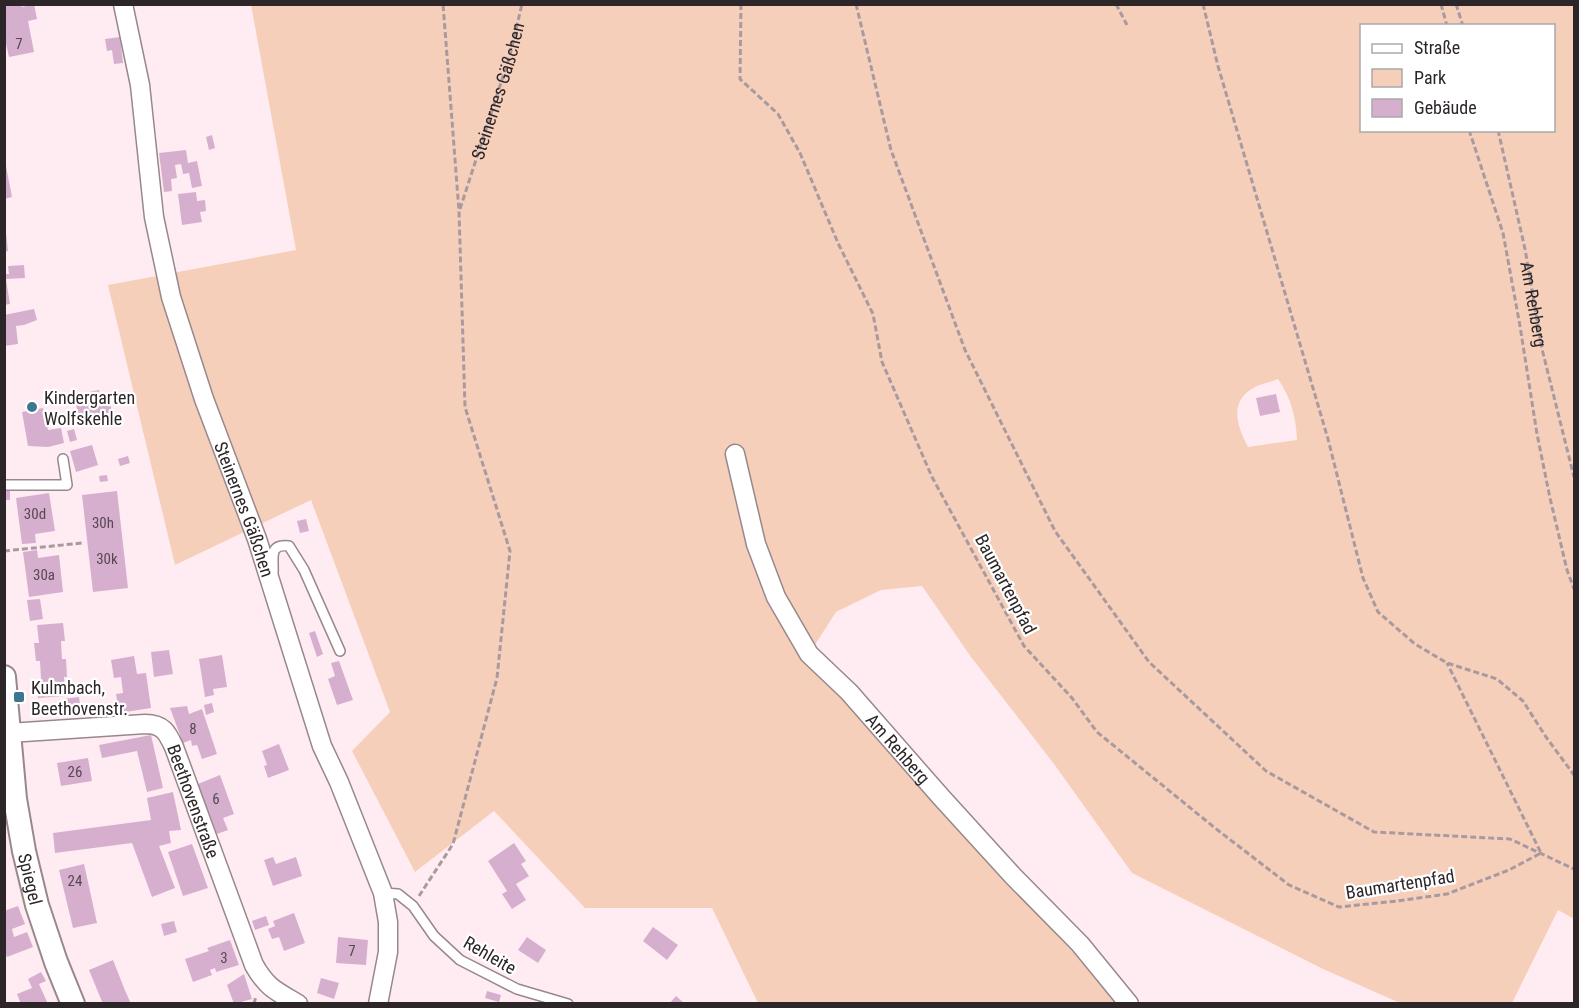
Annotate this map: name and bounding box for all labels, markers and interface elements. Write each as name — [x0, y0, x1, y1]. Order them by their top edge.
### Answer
street label: Steinernes Gäßchen — [466, 20, 528, 162]
legend — [1360, 24, 1555, 132]
house number: 7 — [15, 35, 23, 53]
text: Straße — [1414, 37, 1460, 58]
text: Park — [1414, 67, 1446, 88]
text: Gebäude — [1414, 97, 1477, 118]
street label: Am Rehberg — [1517, 260, 1552, 349]
place label: Kindergarten Wolfskehle — [44, 387, 135, 429]
marker: Kindergarten Wolfskehle — [25, 400, 39, 414]
street label: Steinernes Gäßchen — [211, 439, 279, 579]
house number: 30d — [24, 505, 46, 523]
house number: 30h — [92, 514, 114, 532]
street label: Baumartenpfad — [971, 531, 1041, 637]
house number: 30k — [96, 550, 118, 568]
house number: 30a — [33, 566, 55, 584]
place label: Kulmbach, Beethovenstr. — [31, 677, 128, 719]
marker: Kulmbach, Beethovenstr. — [12, 690, 26, 704]
street label: Am Rehberg — [862, 709, 935, 788]
house number: 8 — [189, 720, 197, 738]
street label: Beethovenstraße — [163, 741, 224, 861]
house number: 26 — [68, 763, 82, 781]
house number: 6 — [212, 790, 220, 808]
street label: Spiegel — [14, 851, 47, 907]
street label: Baumartenpfad — [1344, 865, 1456, 903]
house number: 24 — [68, 872, 82, 890]
street label: Rehleite — [460, 932, 520, 978]
house number: 7 — [348, 942, 356, 960]
house number: 3 — [220, 949, 228, 967]

